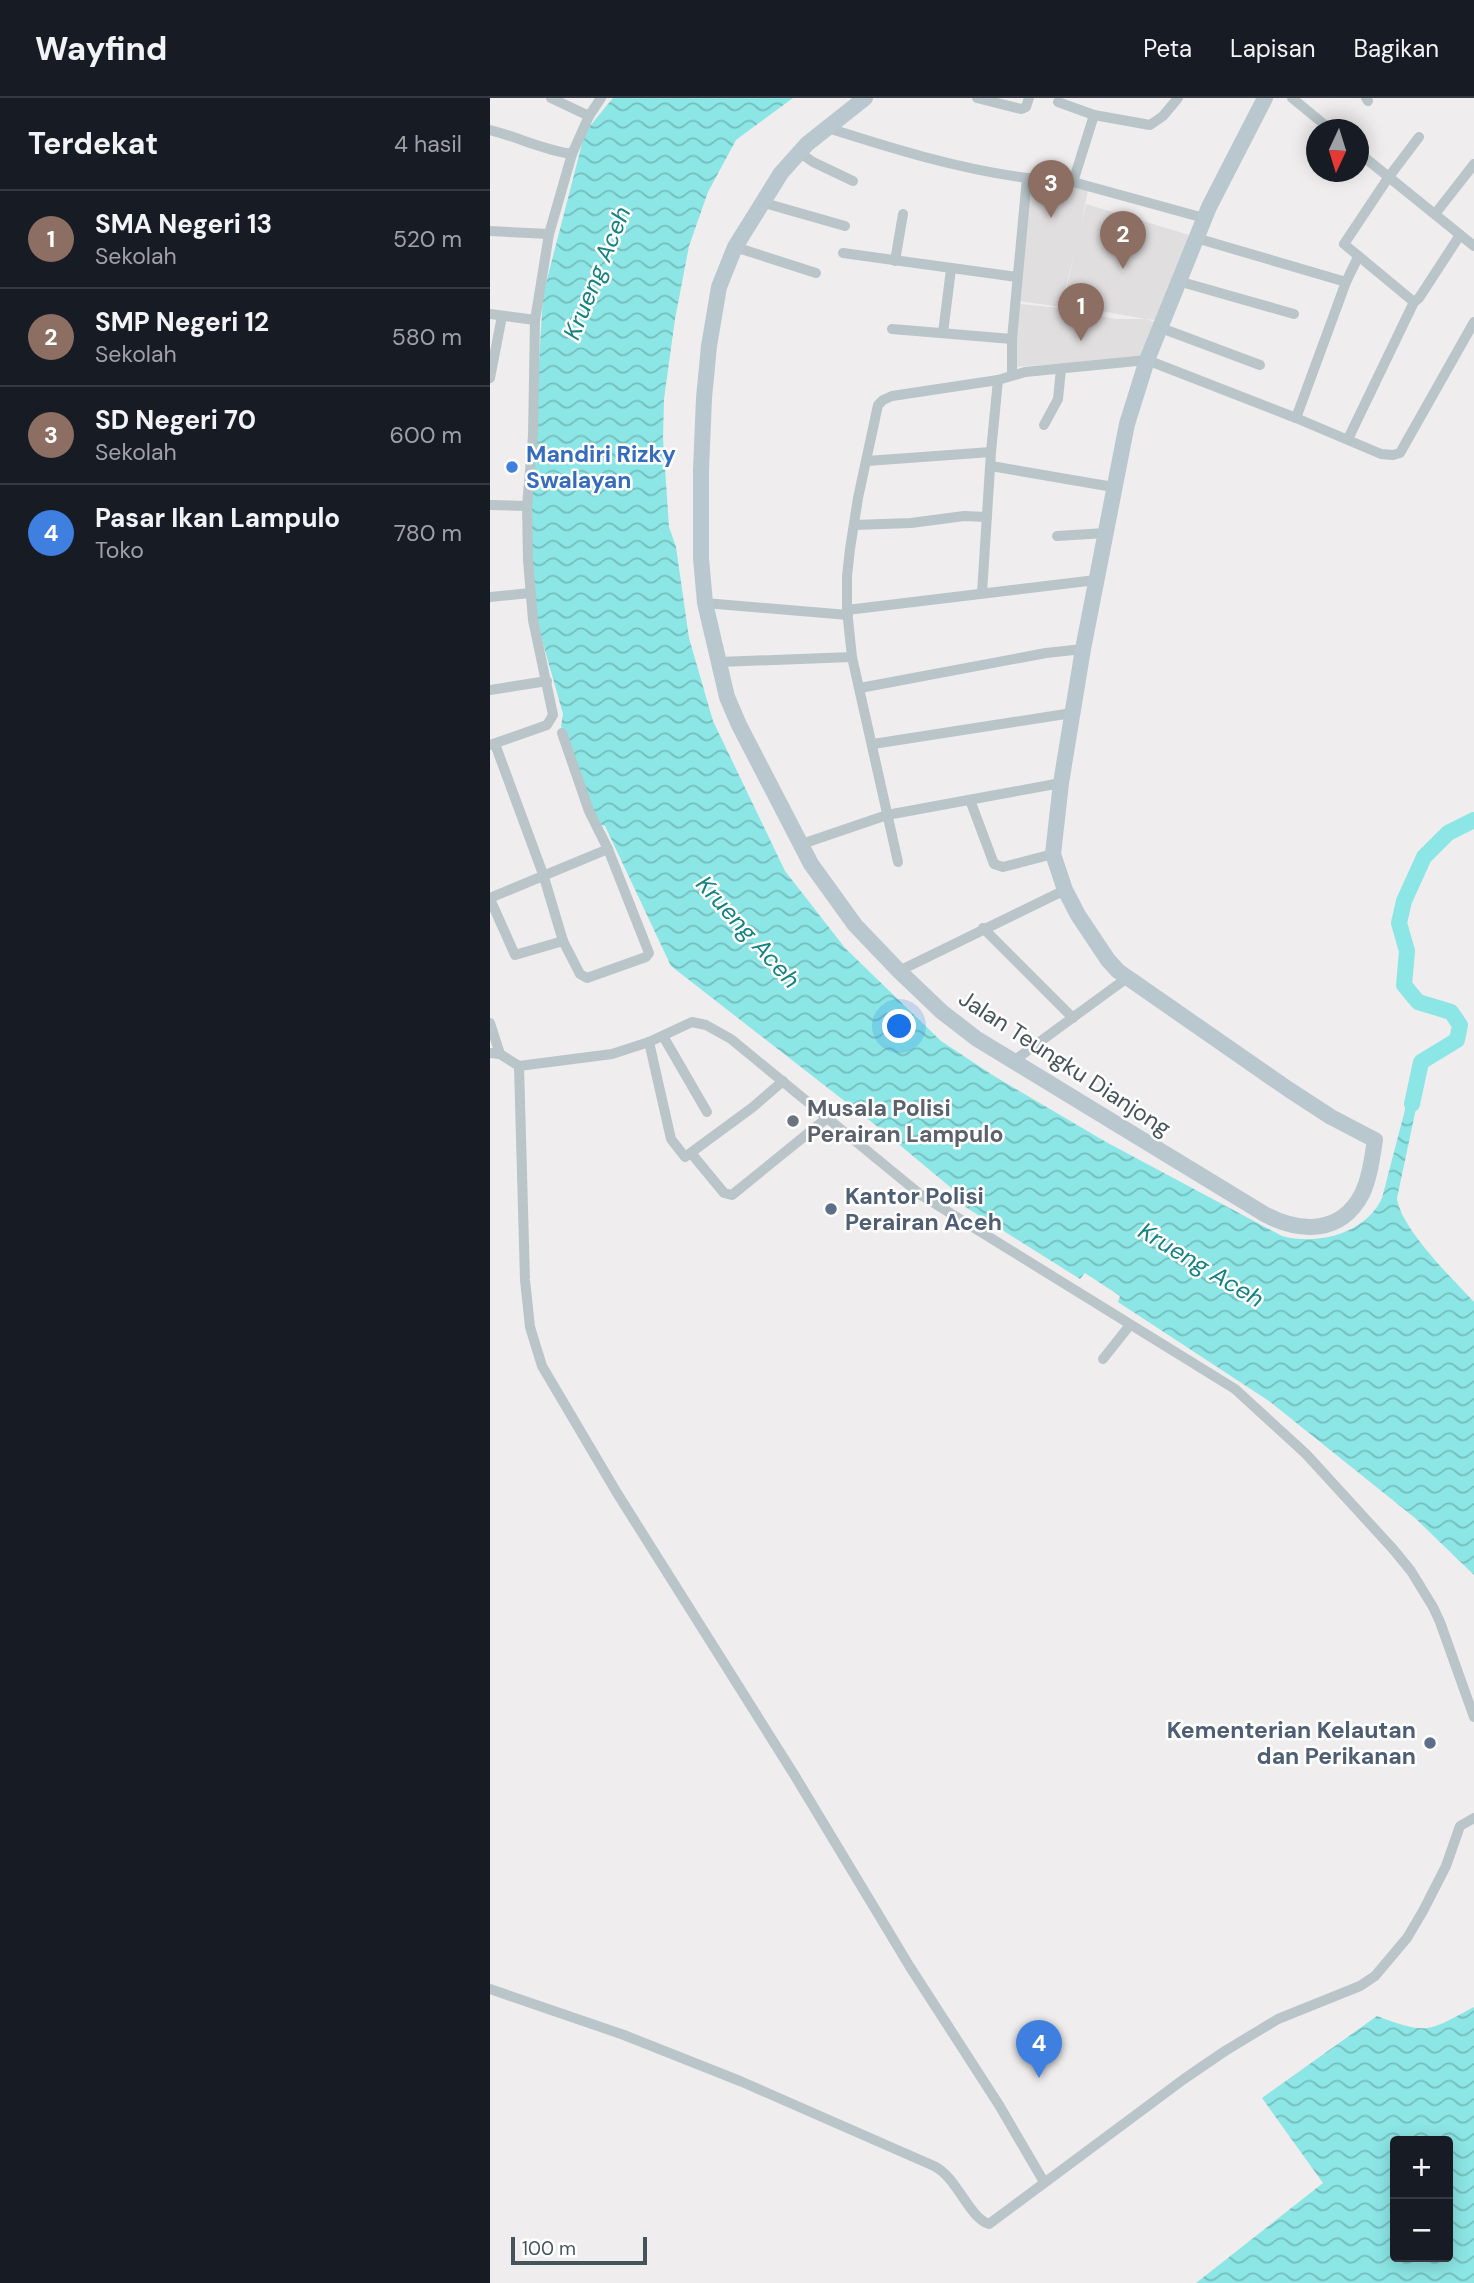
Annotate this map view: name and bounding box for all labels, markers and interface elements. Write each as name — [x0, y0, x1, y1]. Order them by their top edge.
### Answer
text: Wayfind — [35, 27, 167, 70]
text: Peta — [1143, 33, 1192, 64]
text: Lapisan — [1230, 33, 1315, 64]
text: Bagikan — [1353, 33, 1439, 64]
north arrow — [1306, 119, 1369, 182]
text: Terdekat — [28, 124, 158, 163]
text: 4 hasil — [394, 129, 462, 159]
pin: 3 — [1028, 160, 1074, 218]
water label: Krueng Aceh — [556, 202, 637, 344]
text: SMA Negeri 13 — [95, 207, 272, 241]
pin: 2 — [1100, 211, 1146, 269]
text: 1 — [47, 224, 55, 254]
text: 520 m — [393, 224, 462, 254]
text: Sekolah — [95, 241, 177, 271]
pin: 1 — [1058, 283, 1104, 341]
text: SMP Negeri 12 — [95, 305, 269, 339]
text: 2 — [44, 322, 58, 352]
text: 580 m — [392, 322, 462, 352]
text: Sekolah — [95, 339, 177, 369]
text: SD Negeri 70 — [95, 403, 256, 437]
text: 3 — [44, 420, 58, 450]
text: 600 m — [389, 420, 462, 450]
text: Sekolah — [95, 437, 177, 467]
place label: Mandiri Rizky Swalayan — [526, 439, 676, 495]
marker: Mandiri Rizky Swalayan — [504, 459, 520, 475]
text: Pasar Ikan Lampulo — [95, 501, 340, 535]
text: 4 — [44, 518, 58, 548]
text: 780 m — [394, 518, 462, 548]
text: Toko — [95, 535, 144, 565]
water label: Krueng Aceh — [690, 869, 807, 994]
street label: Jalan Teungku Dianjong — [953, 983, 1177, 1143]
your location — [882, 1009, 916, 1043]
place label: Musala Polisi Perairan Lampulo — [807, 1093, 1003, 1149]
marker: Musala Polisi Perairan Lampulo — [785, 1113, 801, 1129]
place label: Kantor Polisi Perairan Aceh — [845, 1181, 1002, 1237]
marker: Kantor Polisi Perairan Aceh — [823, 1201, 839, 1217]
water label: Krueng Aceh — [1133, 1215, 1270, 1314]
place label: Kementerian Kelautan dan Perikanan — [1167, 1715, 1416, 1771]
marker: Kementerian Kelautan dan Perikanan — [1422, 1735, 1438, 1751]
pin: 4 — [1016, 2020, 1062, 2078]
map controls — [1390, 2136, 1453, 2262]
button: + — [1390, 2136, 1453, 2199]
button: − — [1390, 2199, 1453, 2262]
scale bar — [511, 2234, 648, 2266]
text: 100 m — [522, 2236, 576, 2261]

